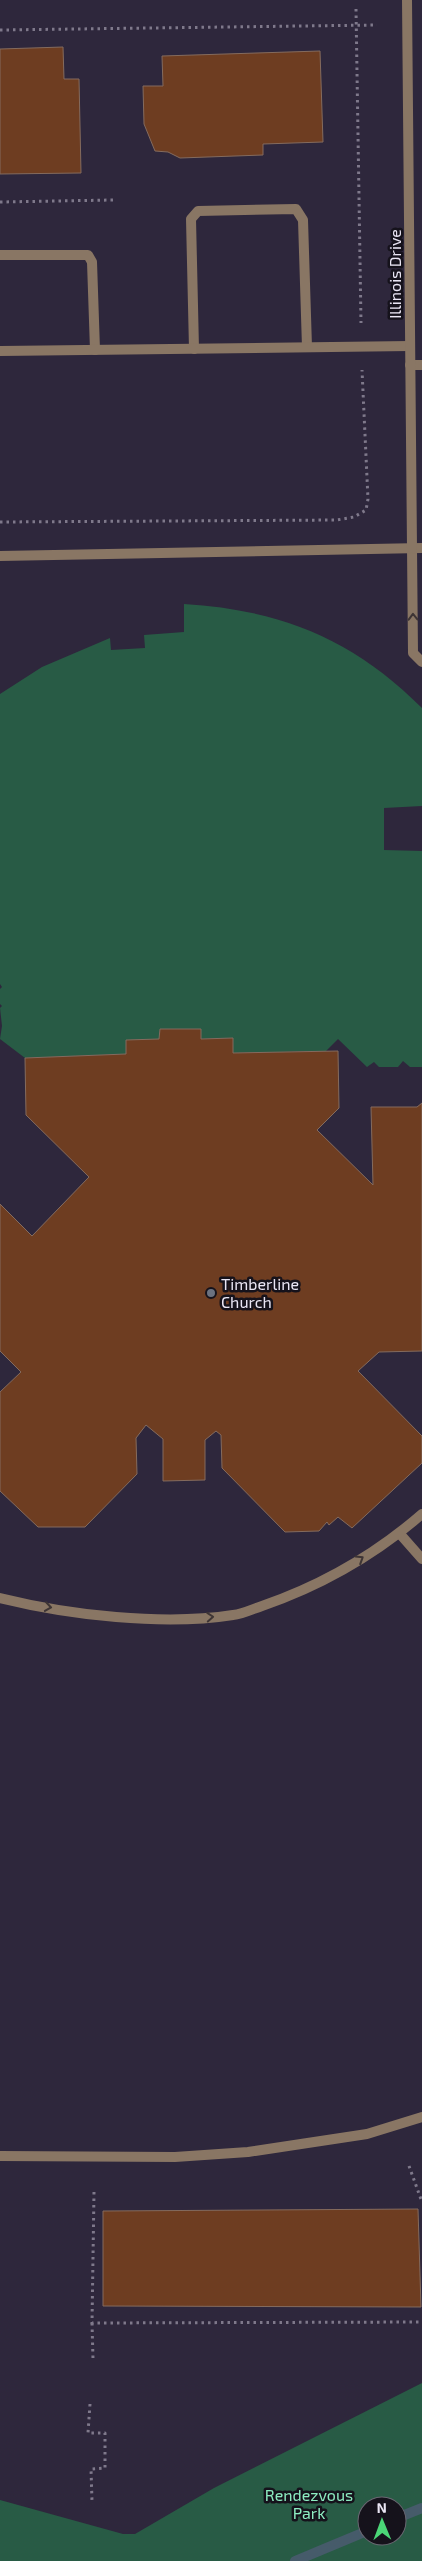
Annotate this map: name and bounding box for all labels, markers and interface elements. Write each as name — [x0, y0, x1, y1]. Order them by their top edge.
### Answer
street label: Illinois Drive — [385, 229, 404, 319]
one-way arrow — [408, 612, 418, 620]
place label: Timberline Church — [221, 1274, 299, 1311]
marker: Timberline Church — [205, 1287, 217, 1299]
one-way arrow — [354, 1556, 363, 1565]
one-way arrow — [44, 1602, 52, 1612]
one-way arrow — [206, 1611, 214, 1622]
park label: Rendezvous Park — [265, 2485, 353, 2522]
north arrow — [357, 2496, 407, 2546]
text: N — [377, 2499, 387, 2516]

